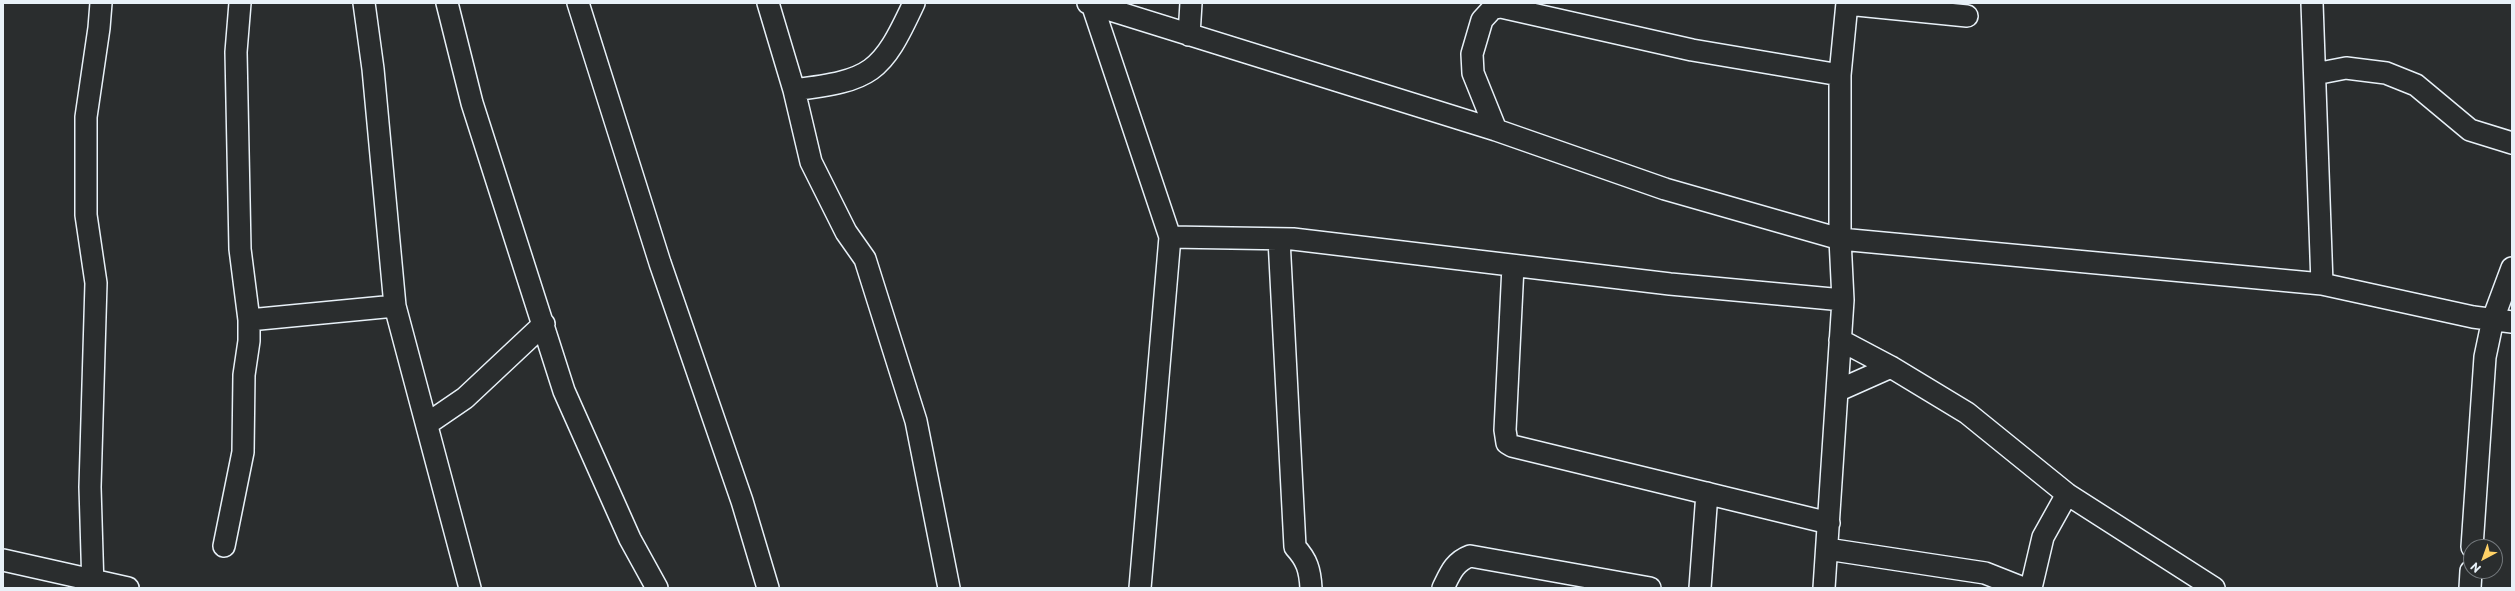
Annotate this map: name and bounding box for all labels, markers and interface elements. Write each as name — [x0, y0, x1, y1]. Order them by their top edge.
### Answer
north arrow — [2463, 539, 2503, 579]
text: N — [2467, 558, 2484, 577]

